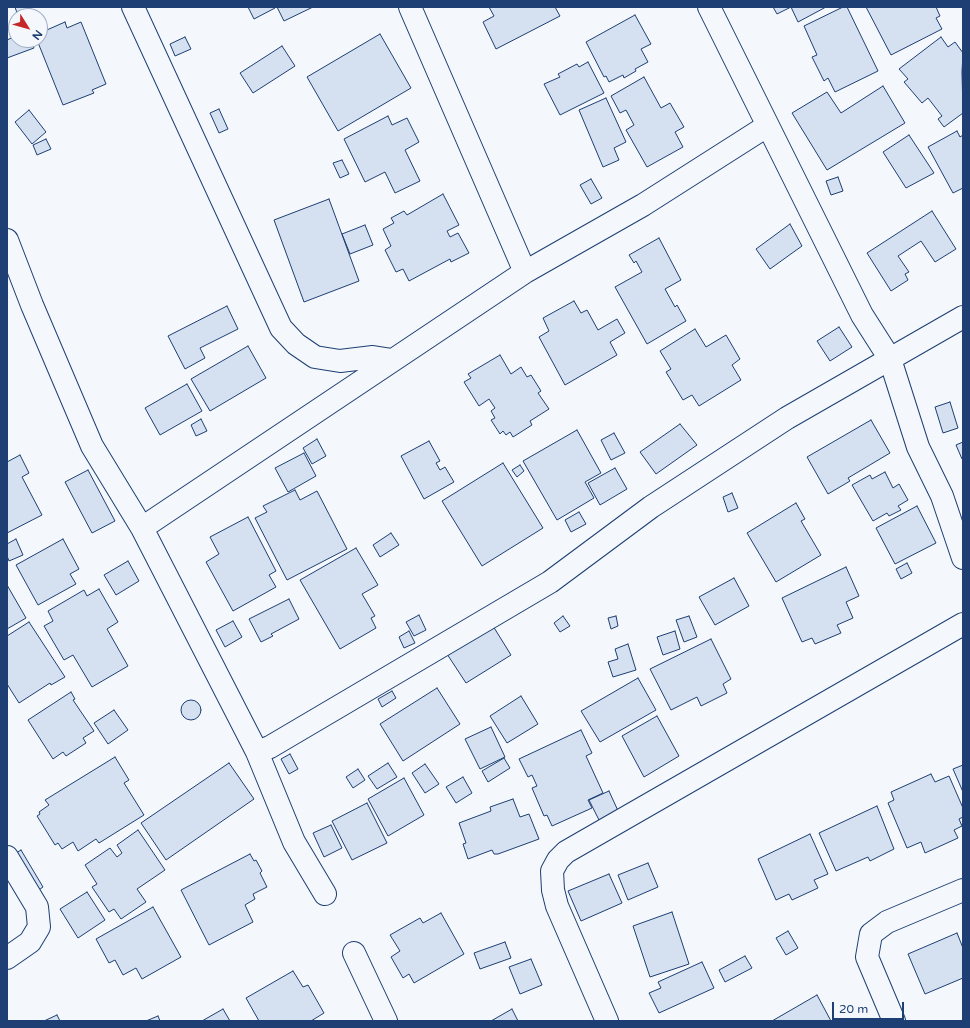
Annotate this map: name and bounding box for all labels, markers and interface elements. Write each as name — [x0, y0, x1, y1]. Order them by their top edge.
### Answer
north arrow — [8, 8, 48, 48]
text: N — [29, 27, 45, 42]
scale bar — [834, 994, 906, 1020]
text: 20 m — [839, 1002, 868, 1016]

